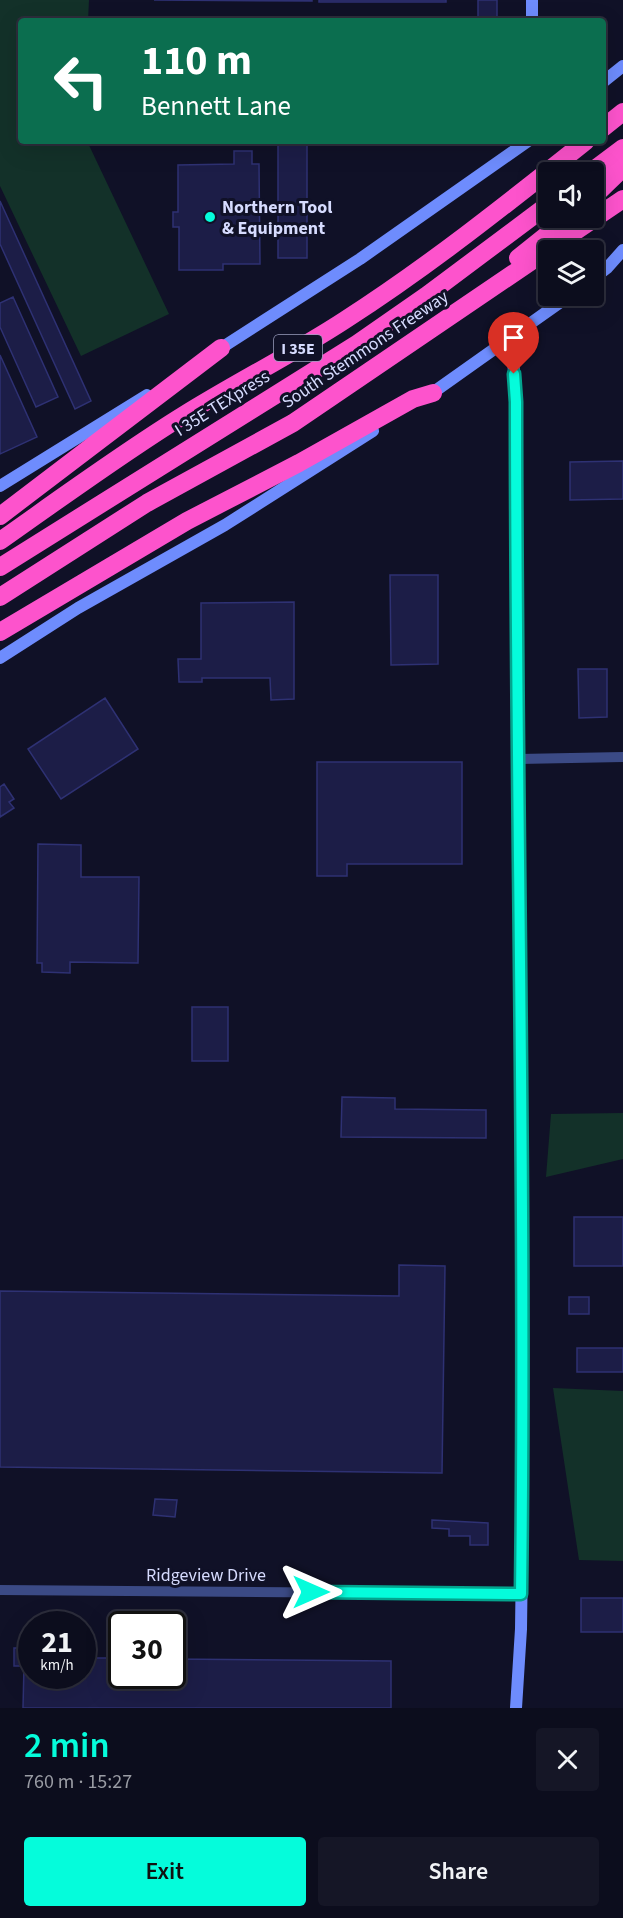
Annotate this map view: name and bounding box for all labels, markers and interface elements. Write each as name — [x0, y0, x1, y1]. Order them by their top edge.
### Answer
text: 110 m — [141, 31, 252, 91]
icon: left — [42, 42, 120, 120]
text: Bennett Lane — [141, 87, 291, 126]
map controls — [538, 162, 604, 306]
button: sound — [538, 162, 604, 228]
place label: Northern Tool & Equipment — [222, 195, 332, 241]
marker: Northern Tool & Equipment — [203, 210, 217, 224]
button: layers — [538, 240, 604, 306]
street label: South Stemmons Freeway — [277, 284, 454, 415]
pin — [488, 312, 539, 374]
icon: arrive — [497, 321, 530, 354]
road number: I 35E — [274, 335, 322, 361]
street label: I 35E TEXpress — [170, 364, 275, 443]
position arrow — [279, 1560, 343, 1624]
street label: Ridgeview Drive — [146, 1563, 266, 1588]
speed limit sign: 30 — [108, 1611, 186, 1689]
text: 21 — [41, 1621, 73, 1664]
text: km/h — [40, 1655, 74, 1676]
text: 2 min — [24, 1720, 110, 1771]
button: close — [536, 1728, 599, 1791]
text: 760 m · 15:27 — [24, 1768, 132, 1796]
button: Exit — [24, 1837, 306, 1906]
button: Share — [318, 1837, 599, 1906]

